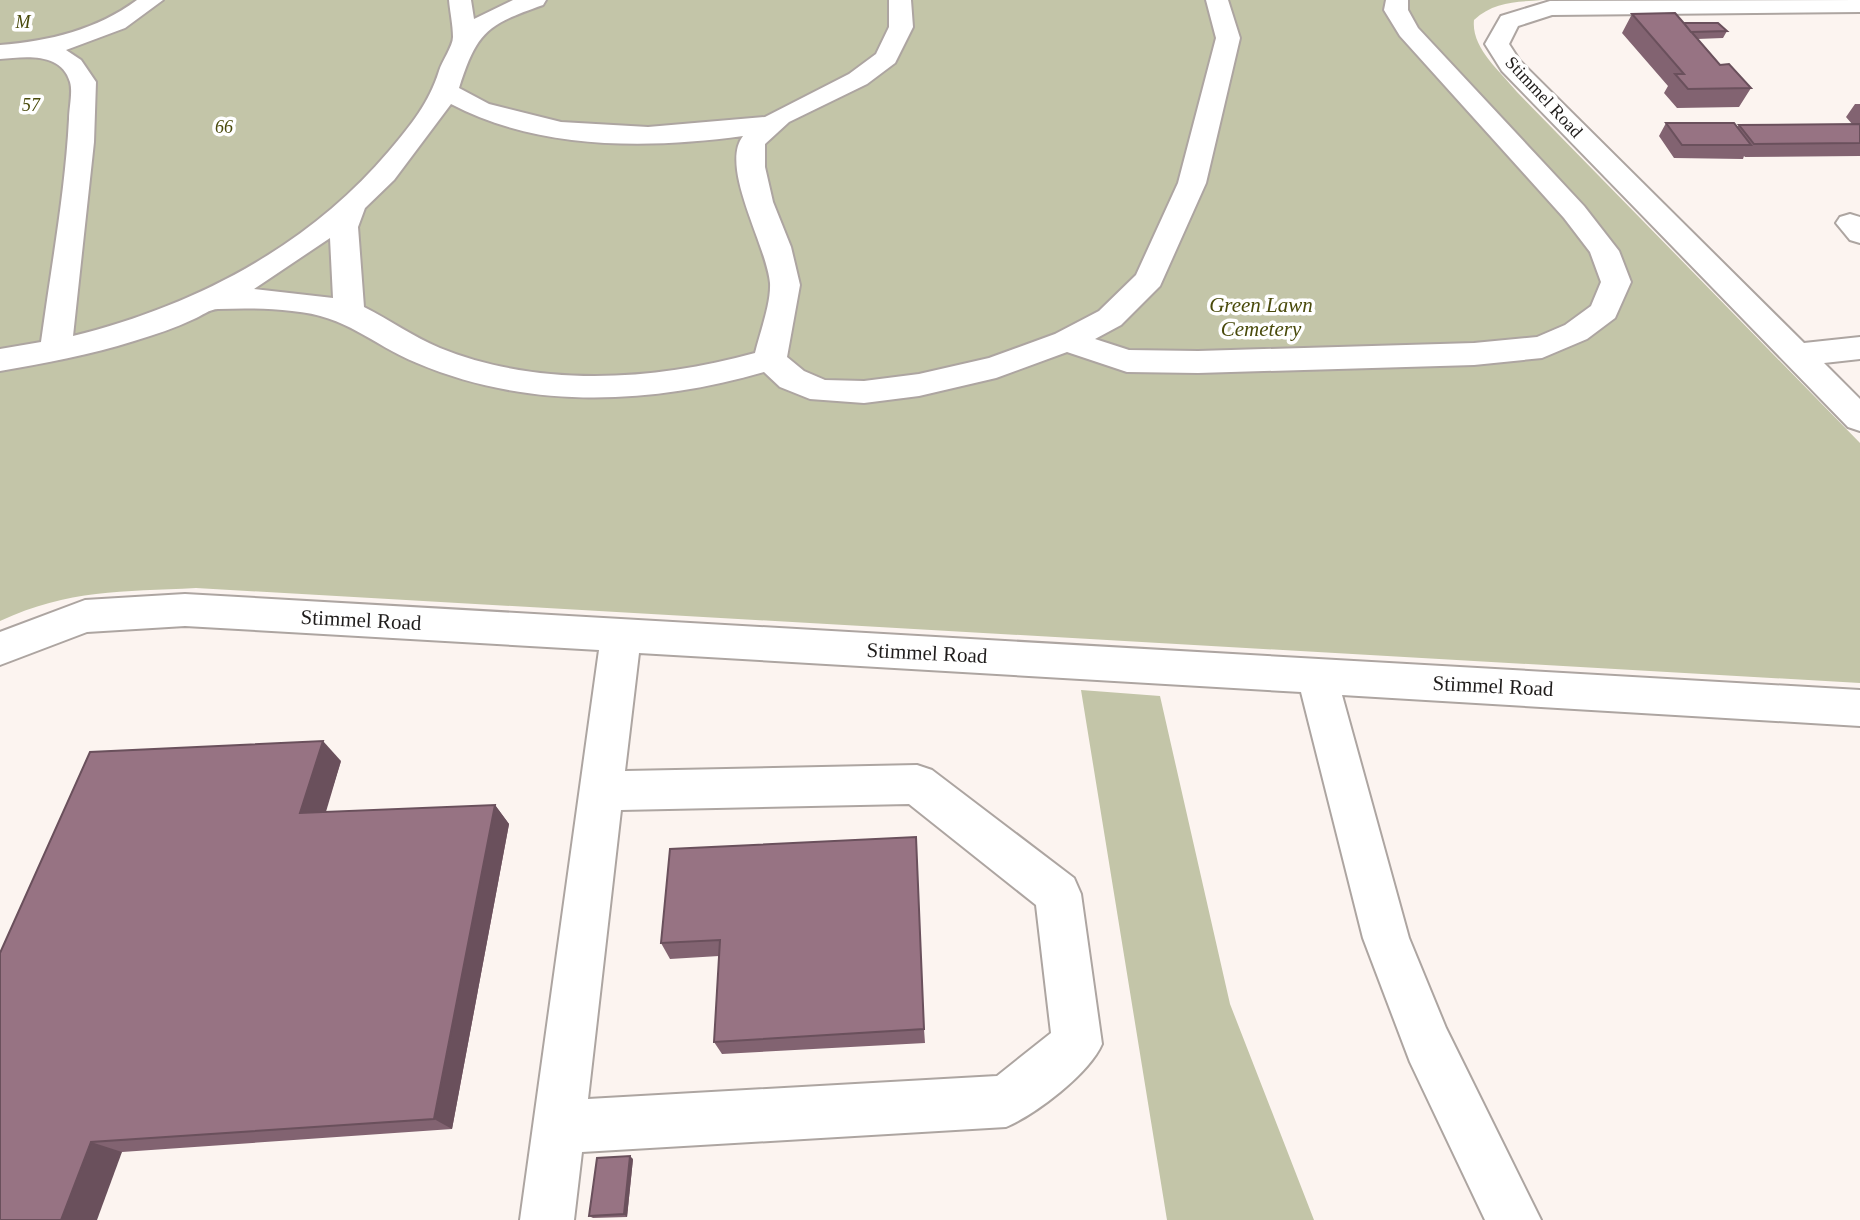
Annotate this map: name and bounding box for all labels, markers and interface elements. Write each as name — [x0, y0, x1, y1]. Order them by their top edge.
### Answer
park label: M — [15, 12, 32, 32]
street label: Stimmel Road — [1501, 52, 1587, 142]
park label: 57 — [22, 95, 41, 115]
park label: 66 — [215, 117, 233, 137]
park label: Green Lawn Cemetery — [1209, 293, 1313, 341]
street label: Stimmel Road — [300, 605, 422, 635]
street label: Stimmel Road — [866, 638, 988, 668]
street label: Stimmel Road — [1432, 671, 1554, 701]

